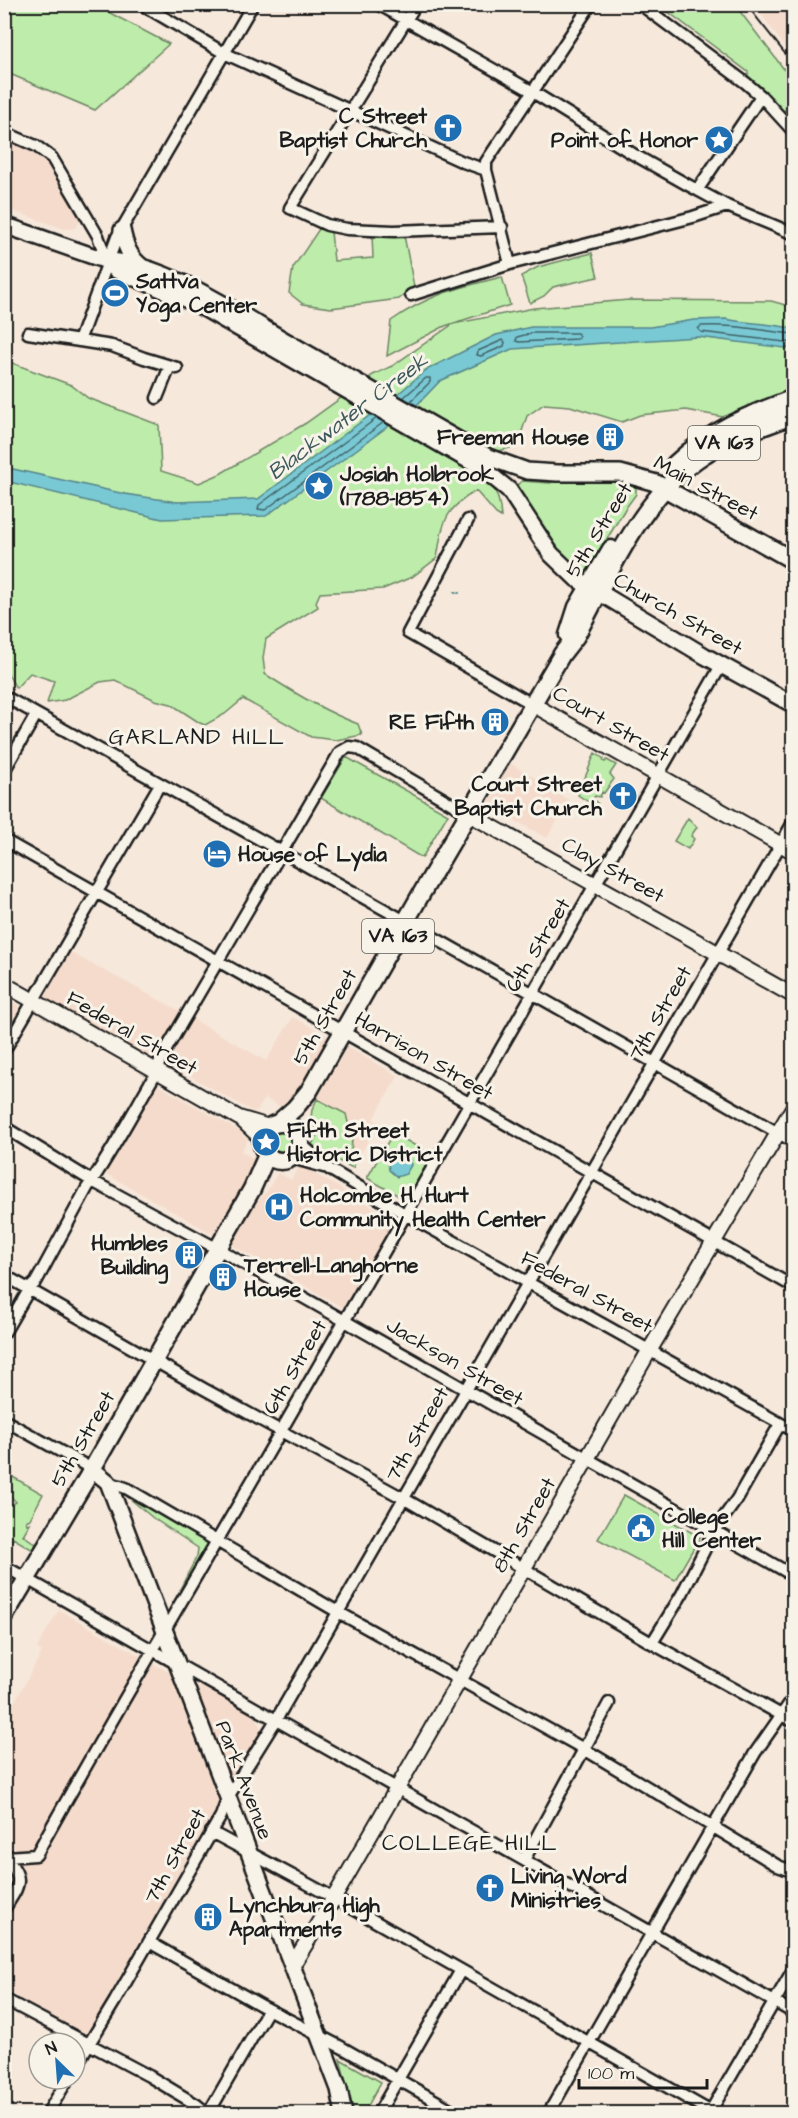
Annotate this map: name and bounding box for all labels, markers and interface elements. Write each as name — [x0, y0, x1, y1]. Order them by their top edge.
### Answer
place label: C Street Baptist Church — [279, 102, 428, 156]
church icon: C Street Baptist Church — [432, 112, 464, 144]
place icon: Point of Honor — [703, 124, 735, 156]
place label: Point of Honor — [551, 126, 698, 155]
place label: Sattva Yoga Center — [135, 267, 258, 322]
sports icon: Sattva Yoga Center — [99, 277, 131, 309]
water label: Blackwater Creek — [261, 346, 435, 488]
building icon: Freeman House — [594, 421, 626, 453]
place label: Freeman House — [437, 423, 590, 452]
road number: VA 163 — [688, 426, 760, 460]
street label: Main Street — [648, 448, 764, 528]
place label: Josiah Holbrook (1788-1854) — [339, 460, 494, 513]
place icon: Josiah Holbrook (1788-1854) — [303, 470, 335, 502]
street label: 5th Street — [558, 477, 640, 583]
street label: Church Street — [608, 565, 748, 663]
street label: Court Street — [547, 679, 675, 769]
building icon: RE Fifth — [479, 706, 511, 738]
place label: RE Fifth — [389, 708, 475, 737]
district label: GARLAND HILL — [109, 722, 285, 753]
place label: Court Street Baptist Church — [454, 770, 603, 824]
church icon: Court Street Baptist Church — [607, 780, 639, 812]
street label: Clay Street — [555, 830, 670, 912]
hotel icon: House of Lydia — [201, 838, 233, 870]
place label: House of Lydia — [238, 840, 387, 872]
street label: 6th Street — [498, 892, 578, 998]
road number: VA 163 — [362, 919, 434, 953]
street label: 7th Street — [621, 960, 699, 1066]
street label: 5th Street — [286, 963, 365, 1071]
street label: Federal Street — [61, 984, 203, 1083]
street label: Harrison Street — [349, 1004, 499, 1108]
place label: Fifth Street Historic District — [287, 1116, 443, 1169]
place icon: Fifth Street Historic District — [250, 1126, 282, 1158]
place label: Holcombe H. Hurt Community Health Center — [300, 1181, 546, 1237]
hospital icon: Holcombe H. Hurt Community Health Center — [263, 1191, 295, 1223]
place label: Humbles Building — [91, 1229, 168, 1284]
building icon: Humbles Building — [173, 1239, 205, 1271]
street label: Federal Street — [516, 1244, 659, 1341]
place label: Terrell-Langhorne House — [243, 1251, 419, 1304]
building icon: Terrell-Langhorne House — [207, 1261, 239, 1293]
street label: Jackson Street — [381, 1311, 529, 1413]
street label: 6th Street — [256, 1314, 334, 1420]
street label: 7th Street — [378, 1381, 456, 1487]
street label: 5th Street — [44, 1385, 123, 1493]
street label: 8th Street — [485, 1472, 563, 1578]
place label: College Hill Center — [662, 1502, 761, 1555]
public building icon: College Hill Center — [625, 1512, 657, 1544]
street label: Park Avenue — [208, 1716, 280, 1844]
street label: 7th Street — [137, 1803, 213, 1909]
district label: COLLEGE HILL — [382, 1828, 558, 1859]
place label: Living Word Ministries — [511, 1862, 627, 1915]
church icon: Living Word Ministries — [474, 1872, 506, 1904]
place label: Lynchburg High Apartments — [229, 1891, 380, 1945]
building icon: Lynchburg High Apartments — [192, 1901, 224, 1933]
north arrow — [27, 2031, 87, 2091]
text: N — [42, 2036, 60, 2060]
scale bar — [579, 2052, 706, 2090]
text: 100 m — [588, 2061, 634, 2086]

